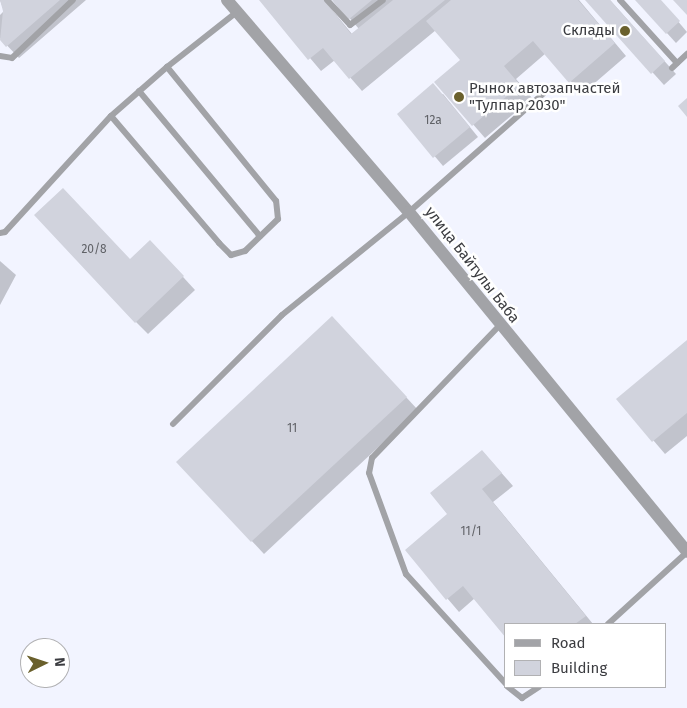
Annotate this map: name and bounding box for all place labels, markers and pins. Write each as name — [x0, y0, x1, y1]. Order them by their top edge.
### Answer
place label: Склады — [563, 22, 615, 40]
marker: Склады — [619, 25, 631, 37]
place label: Рынок автозапчастей "Тулпар 2030" — [469, 79, 620, 114]
marker: Рынок автозапчастей "Тулпар 2030" — [453, 91, 465, 103]

